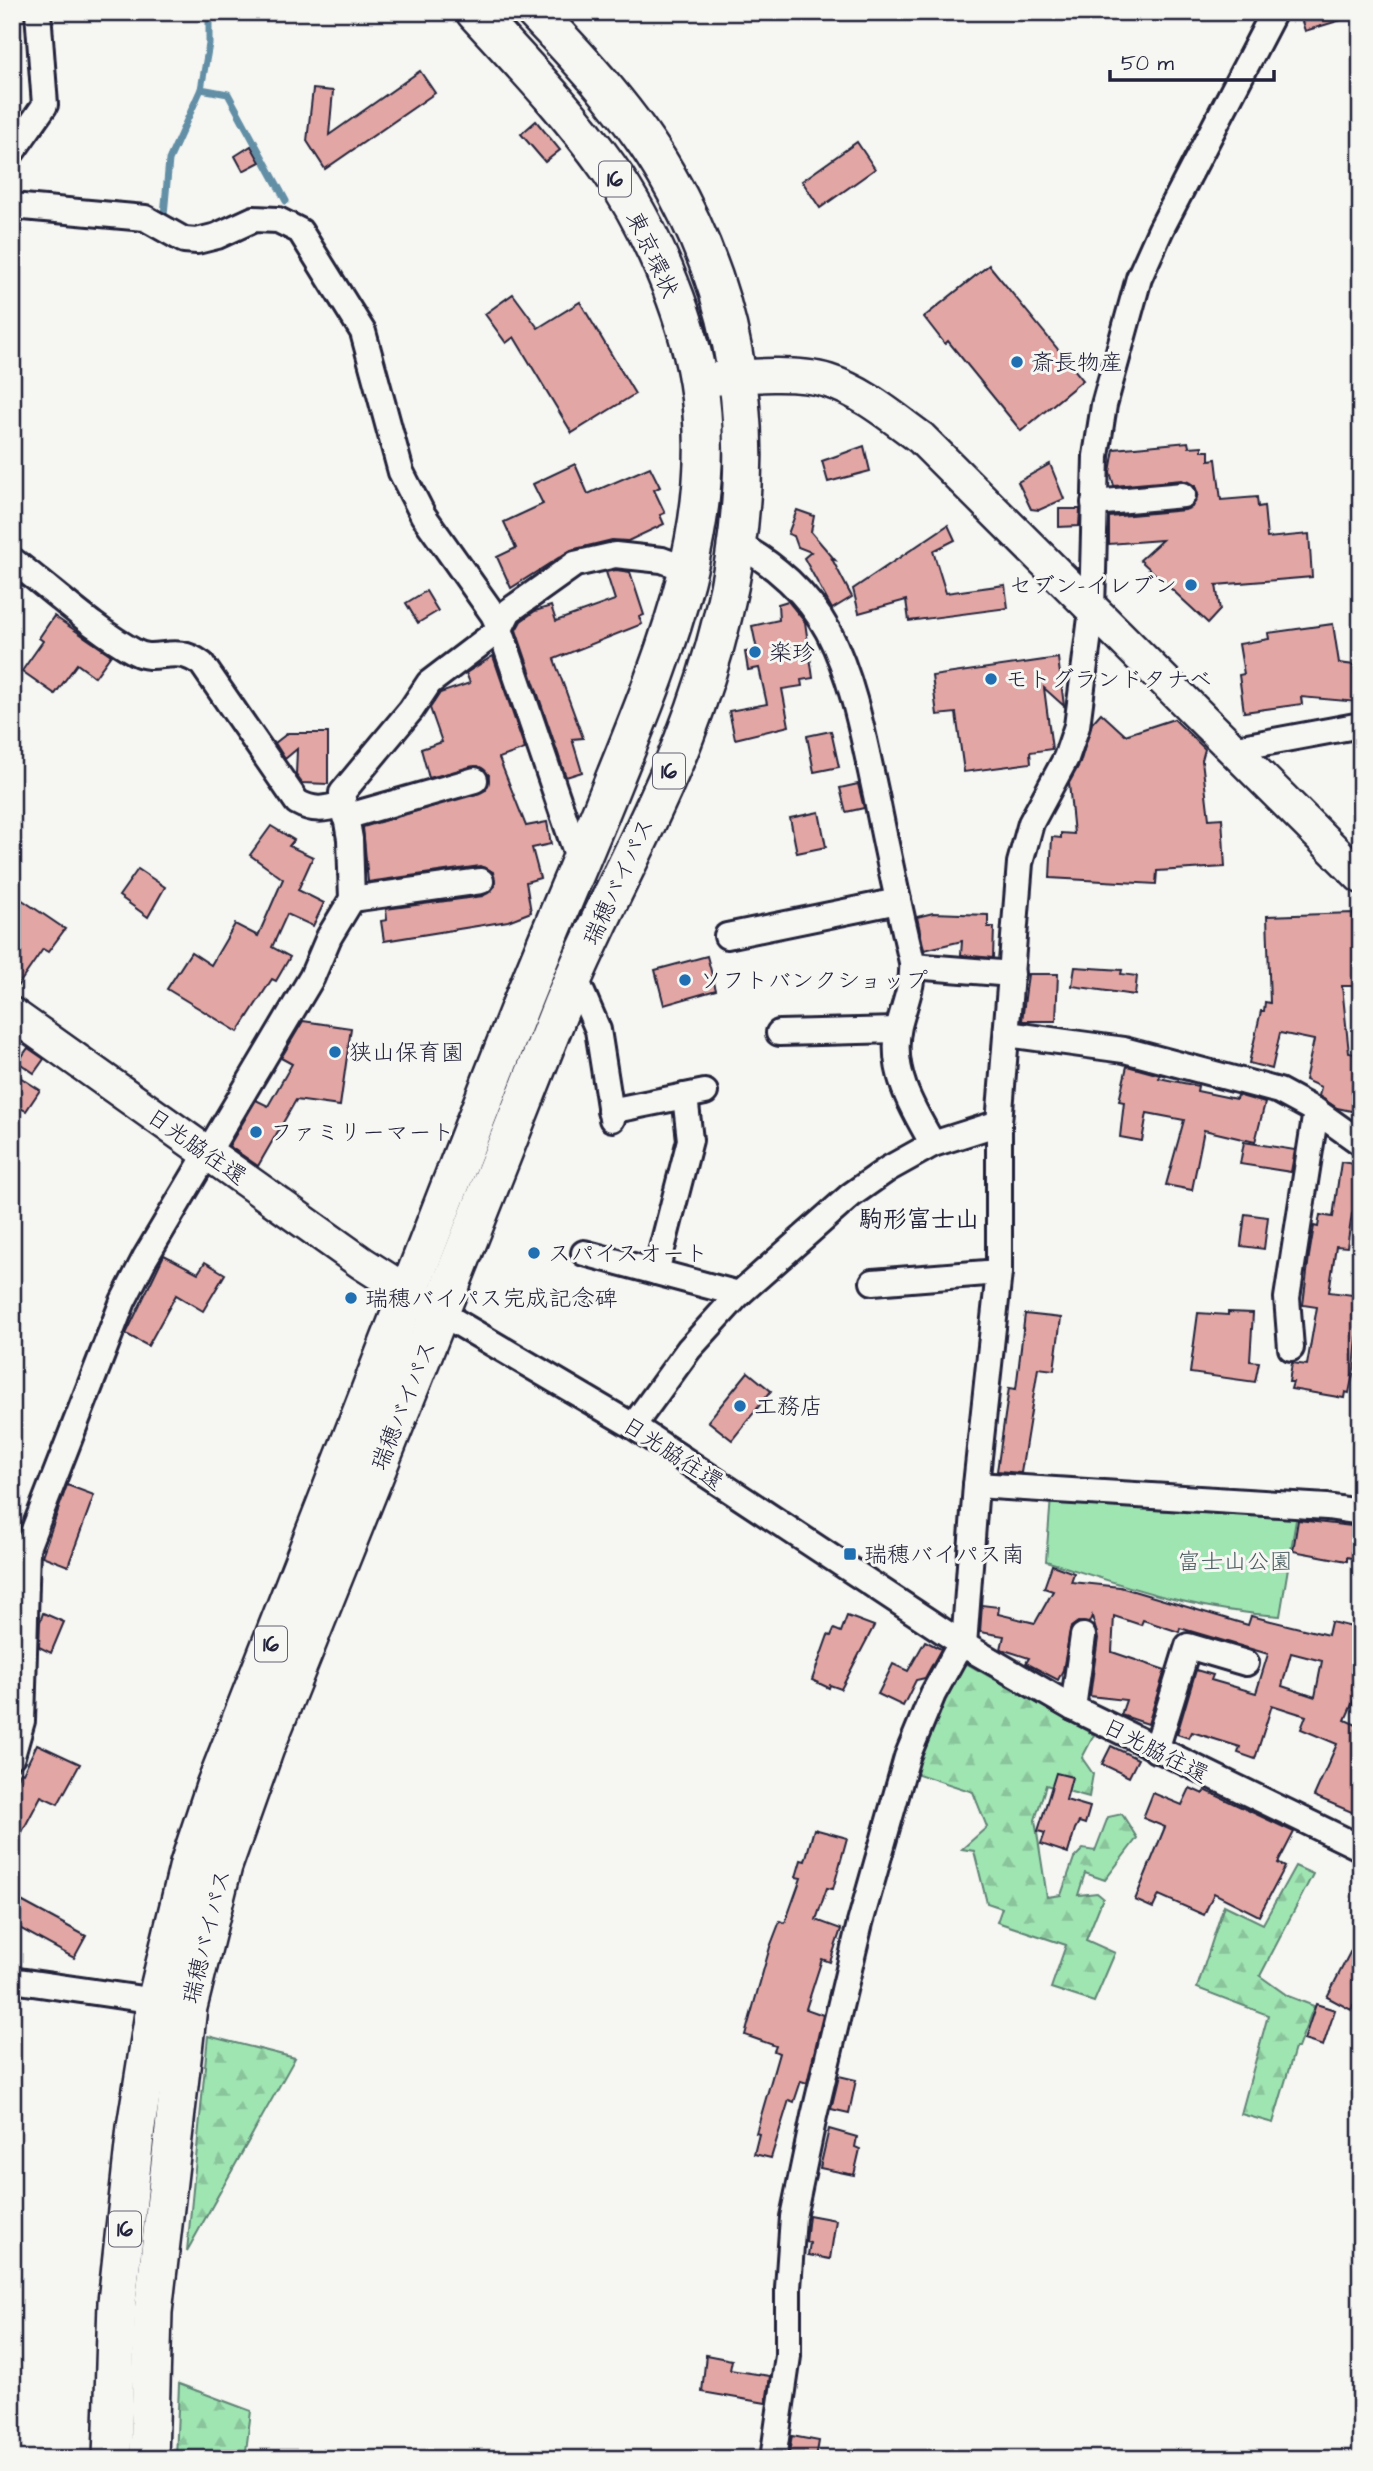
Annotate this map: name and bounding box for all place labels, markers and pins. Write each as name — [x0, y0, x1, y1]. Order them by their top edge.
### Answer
place label: 斎長物産 — [1031, 347, 1123, 379]
marker: 斎長物産 — [1009, 354, 1025, 370]
place label: セブン-イレブン — [1009, 570, 1177, 602]
marker: セブン-イレブン — [1183, 577, 1199, 593]
place label: 楽珍 — [769, 637, 815, 669]
marker: 楽珍 — [747, 644, 763, 660]
place label: モトグランドタナベ — [1005, 664, 1212, 696]
marker: モトグランドタナベ — [983, 671, 999, 687]
place label: ソフトバンクショップ — [699, 965, 928, 997]
marker: ソフトバンクショップ — [677, 972, 693, 988]
place label: 狭山保育園 — [349, 1037, 464, 1069]
marker: 狭山保育園 — [327, 1044, 343, 1060]
place label: ファミリーマート — [270, 1117, 454, 1149]
marker: ファミリーマート — [248, 1124, 264, 1140]
place label: スパイスオート — [548, 1238, 708, 1270]
marker: スパイスオート — [526, 1245, 542, 1261]
place label: 瑞穂バイパス完成記念碑 — [365, 1283, 618, 1315]
marker: 瑞穂バイパス完成記念碑 — [343, 1290, 359, 1306]
place label: 工務店 — [754, 1391, 823, 1423]
marker: 工務店 — [732, 1398, 748, 1414]
place label: 瑞穂バイパス南 — [864, 1539, 1025, 1571]
marker: 瑞穂バイパス南 — [842, 1546, 858, 1562]

